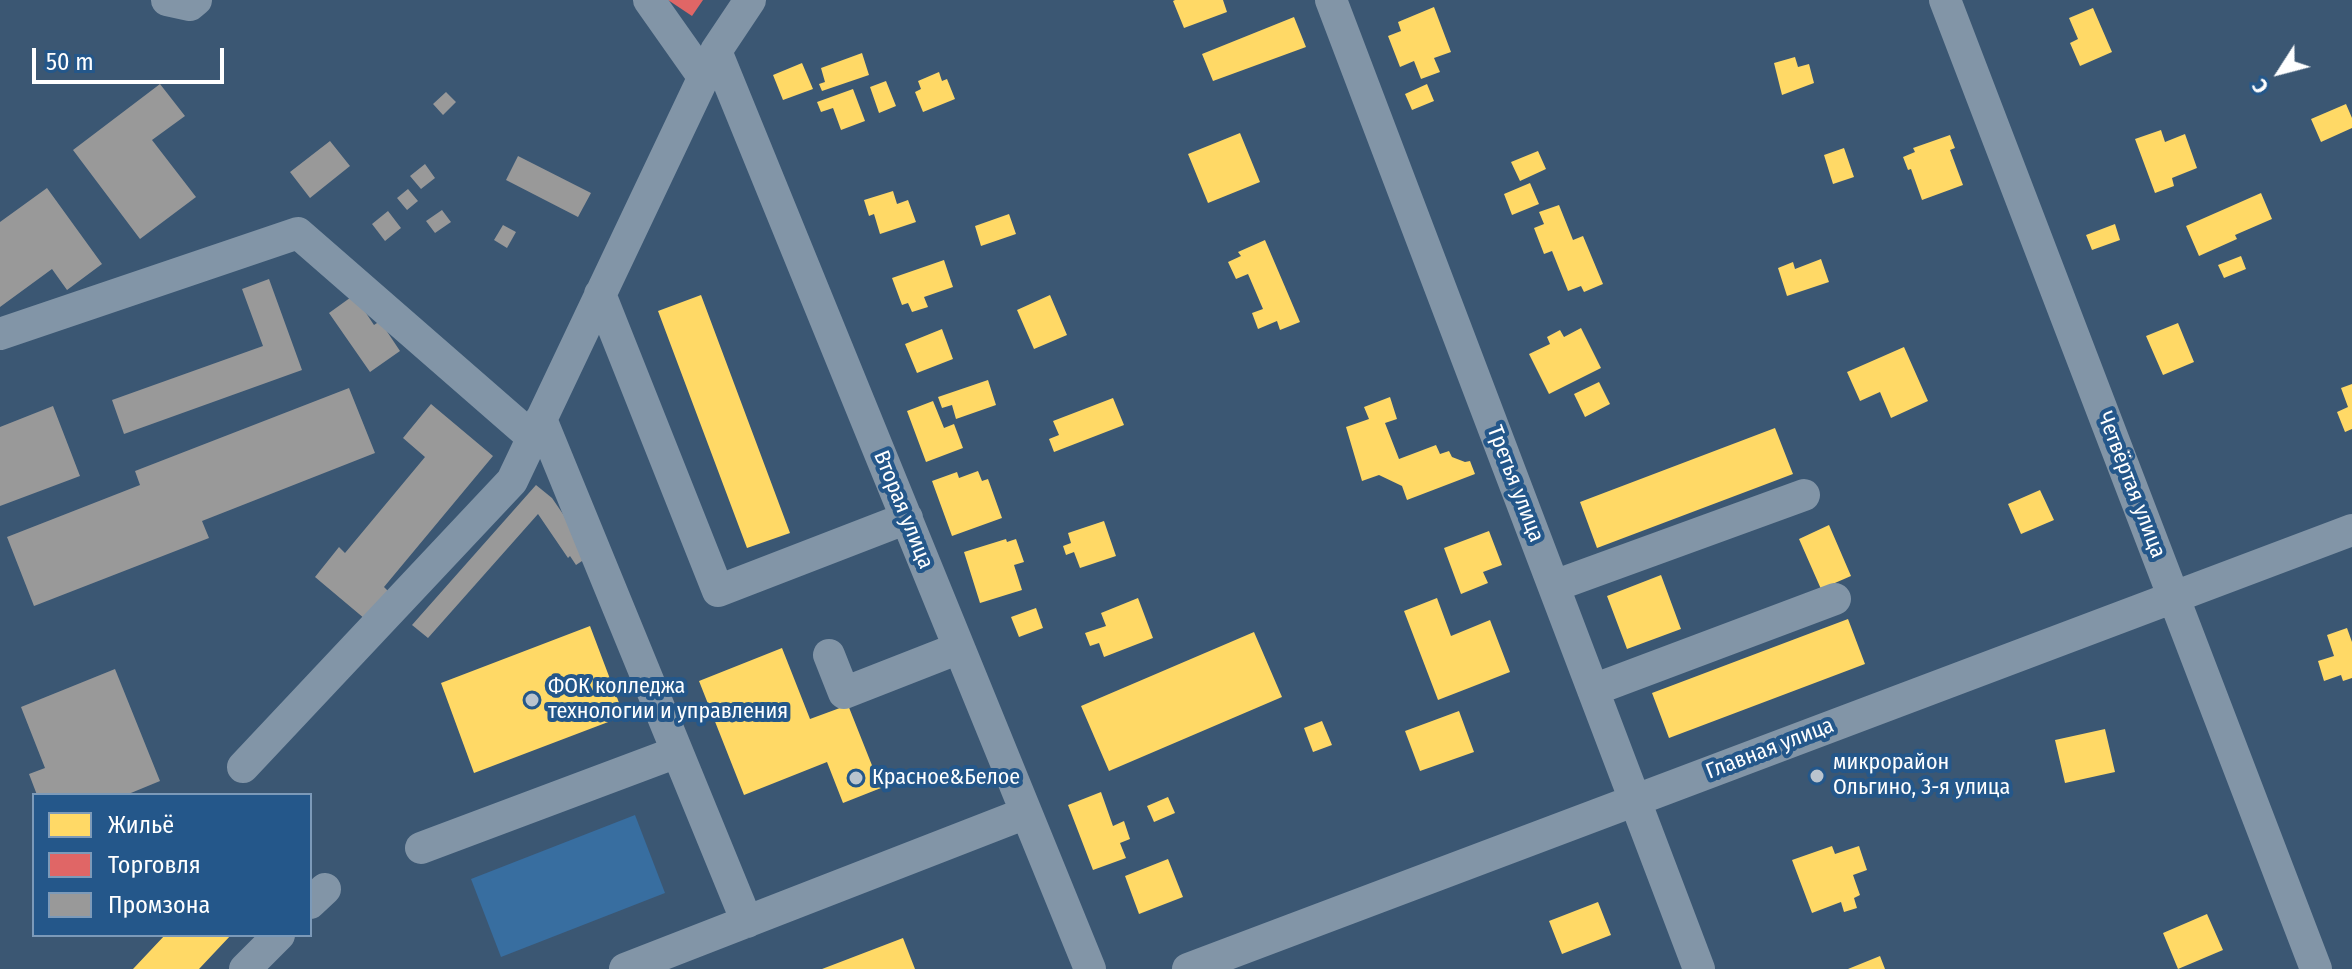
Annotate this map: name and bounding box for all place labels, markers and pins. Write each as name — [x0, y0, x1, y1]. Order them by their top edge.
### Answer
place label: ФОК колледжа технологии и управления — [548, 674, 788, 726]
marker: ФОК колледжа технологии и управления — [523, 691, 541, 709]
place label: микрорайон Ольгино, 3-я улица — [1833, 750, 2010, 802]
place label: Красное&Белое — [872, 765, 1020, 791]
marker: микрорайон Ольгино, 3-я улица — [1808, 767, 1826, 785]
marker: Красное&Белое — [847, 769, 865, 787]

